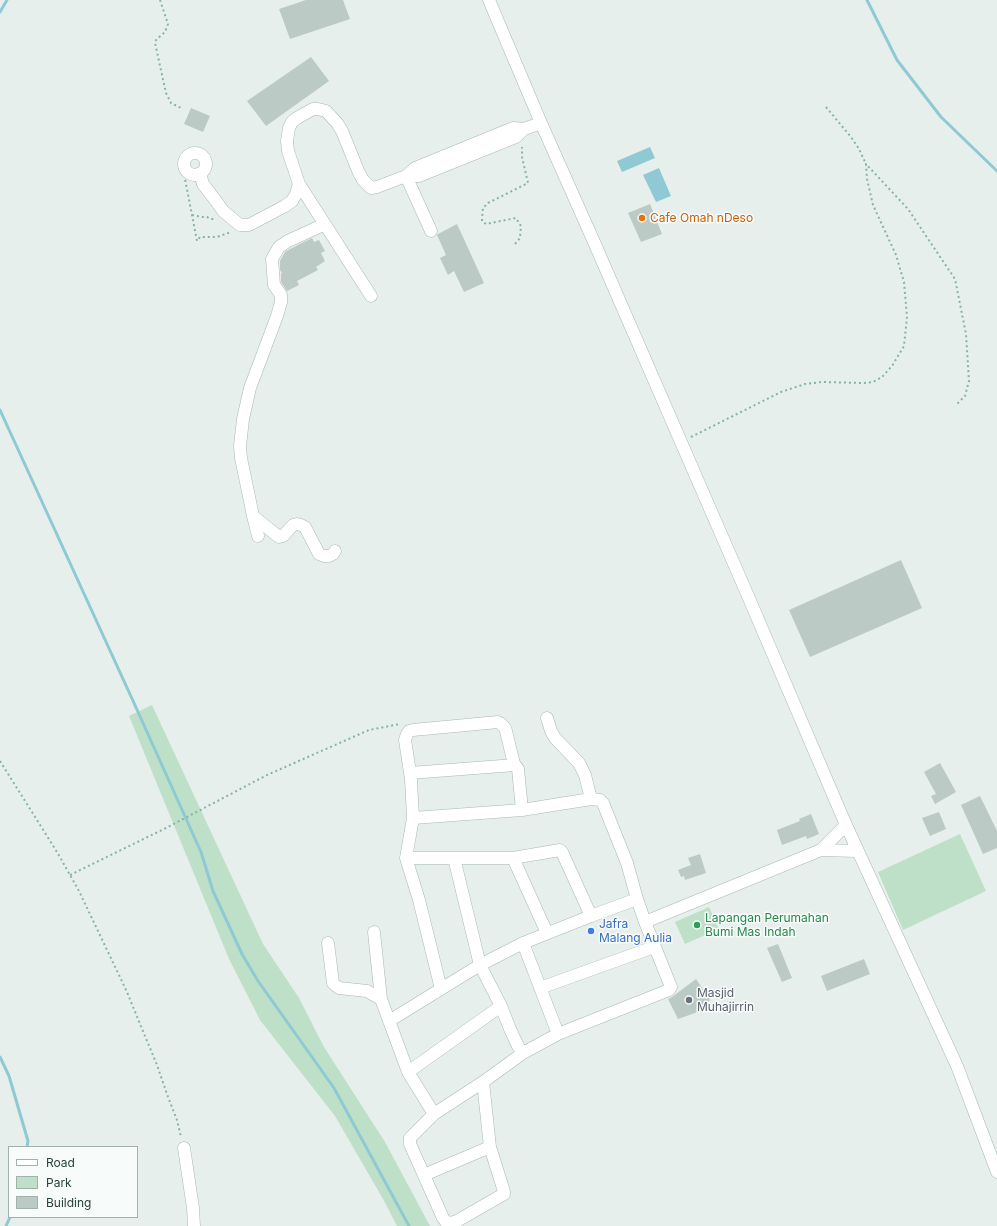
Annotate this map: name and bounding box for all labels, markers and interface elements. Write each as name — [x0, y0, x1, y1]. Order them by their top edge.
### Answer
place label: Cafe Omah nDeso — [650, 211, 753, 225]
marker: Cafe Omah nDeso — [637, 213, 647, 223]
place label: Lapangan Perumahan Bumi Mas Indah — [705, 911, 829, 939]
place label: Jafra Malang Aulia — [599, 917, 672, 945]
marker: Lapangan Perumahan Bumi Mas Indah — [692, 920, 702, 930]
marker: Jafra Malang Aulia — [586, 926, 596, 936]
place label: Masjid Muhajirrin — [697, 986, 754, 1014]
marker: Masjid Muhajirrin — [684, 995, 694, 1005]
legend — [8, 1146, 138, 1218]
text: Road — [46, 1155, 75, 1170]
text: Park — [46, 1175, 72, 1190]
text: Building — [46, 1195, 91, 1210]

